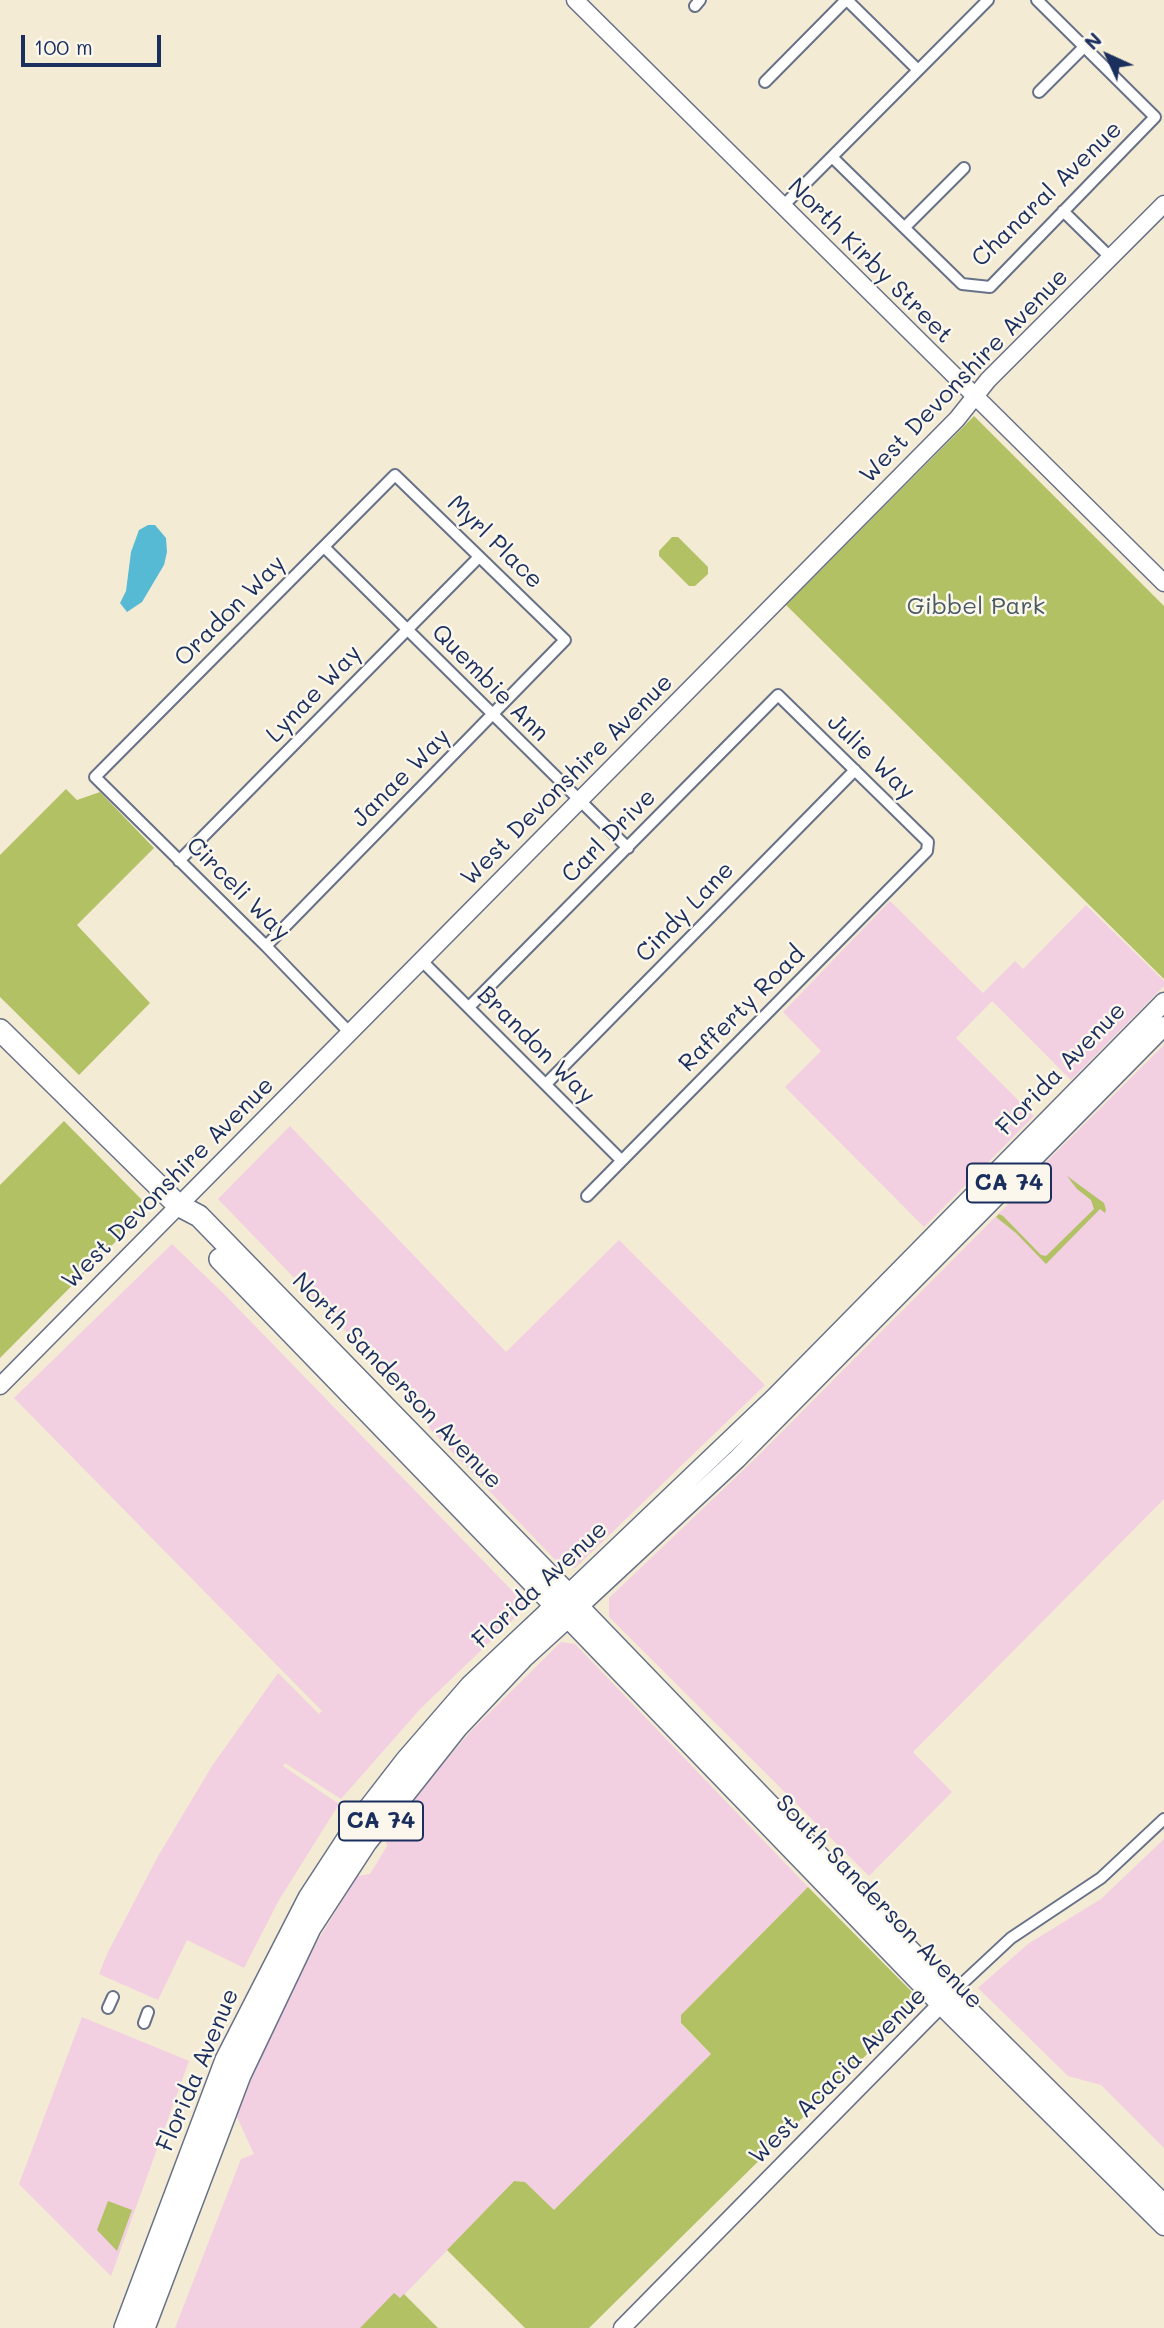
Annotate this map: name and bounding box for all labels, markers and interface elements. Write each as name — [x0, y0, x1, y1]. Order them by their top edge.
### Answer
scale bar — [24, 21, 164, 65]
north arrow — [1073, 21, 1143, 91]
text: N — [1079, 27, 1107, 55]
text: 100 m — [34, 33, 93, 60]
street label: Chanaral Avenue — [966, 115, 1128, 273]
street label: North Kirby Street — [781, 172, 959, 350]
street label: West Devonshire Avenue — [854, 263, 1074, 489]
street label: Myrl Place — [441, 489, 549, 595]
street label: Oradon Way — [169, 550, 291, 672]
park label: Gibbel Park — [907, 593, 1045, 621]
street label: Quembie Ann — [425, 618, 555, 748]
street label: Lynae Way — [260, 639, 368, 749]
street label: West Devonshire Avenue — [455, 668, 679, 892]
street label: Julie Way — [821, 708, 921, 806]
street label: Janae Way — [346, 723, 456, 833]
street label: Carl Drive — [556, 783, 662, 889]
street label: Circeli Way — [180, 831, 296, 947]
street label: Cindy Lane — [630, 856, 740, 968]
street label: Rafferty Road — [673, 940, 811, 1078]
street label: Brandon Way — [471, 980, 601, 1110]
street label: Florida Avenue — [990, 996, 1132, 1142]
street label: West Devonshire Avenue — [56, 1071, 280, 1295]
road number: CA 74 — [967, 1164, 1051, 1202]
street label: North Sanderson Avenue — [286, 1267, 508, 1495]
street label: Florida Avenue — [467, 1515, 613, 1655]
street label: South Sanderson Avenue — [769, 1789, 989, 2015]
road number: CA 74 — [339, 1802, 423, 1840]
street label: West Acacia Avenue — [743, 1981, 933, 2171]
street label: Florida Avenue — [151, 1984, 245, 2156]

